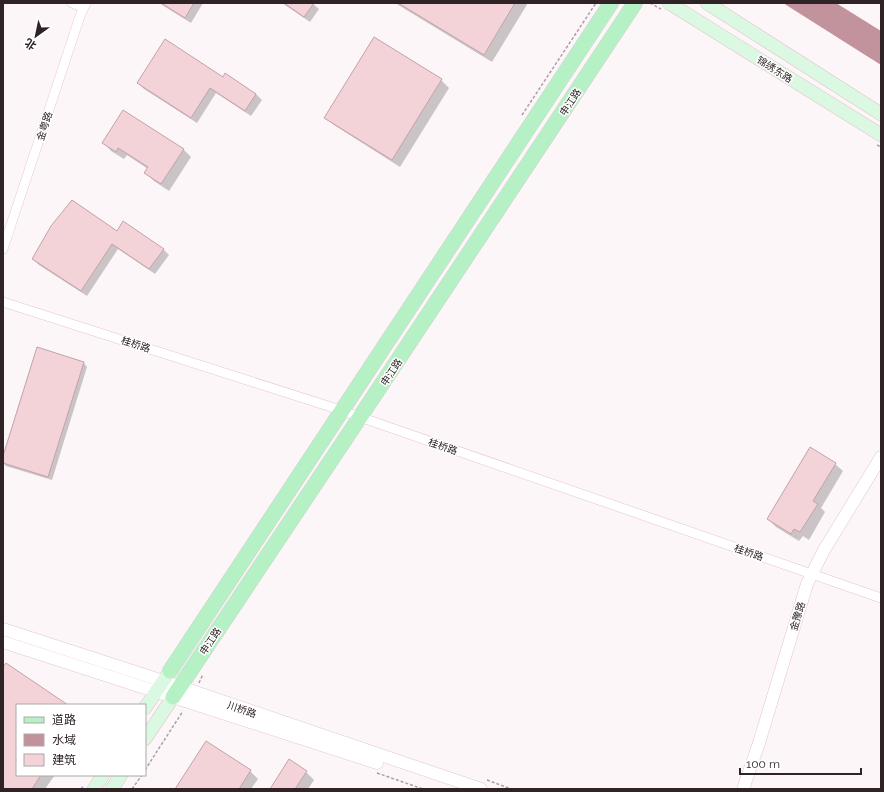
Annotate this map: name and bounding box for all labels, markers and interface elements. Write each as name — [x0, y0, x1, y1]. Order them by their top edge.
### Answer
north arrow — [16, 16, 56, 56]
text: 北 — [23, 36, 39, 52]
street label: 锦绣东路 — [755, 54, 795, 85]
street label: 申江路 — [557, 87, 583, 118]
street label: 金粤路 — [35, 110, 54, 142]
street label: 桂桥路 — [120, 335, 152, 354]
street label: 申江路 — [378, 357, 404, 388]
street label: 桂桥路 — [427, 436, 459, 457]
street label: 桂桥路 — [733, 542, 765, 563]
street label: 金豫路 — [788, 600, 807, 632]
street label: 申江路 — [197, 626, 223, 657]
street label: 川桥路 — [226, 699, 258, 720]
legend — [16, 704, 146, 776]
text: 道路 — [52, 713, 76, 727]
text: 水域 — [52, 733, 76, 747]
scale bar — [740, 750, 861, 776]
text: 建筑 — [52, 753, 76, 767]
text: 100 m — [746, 757, 780, 771]

